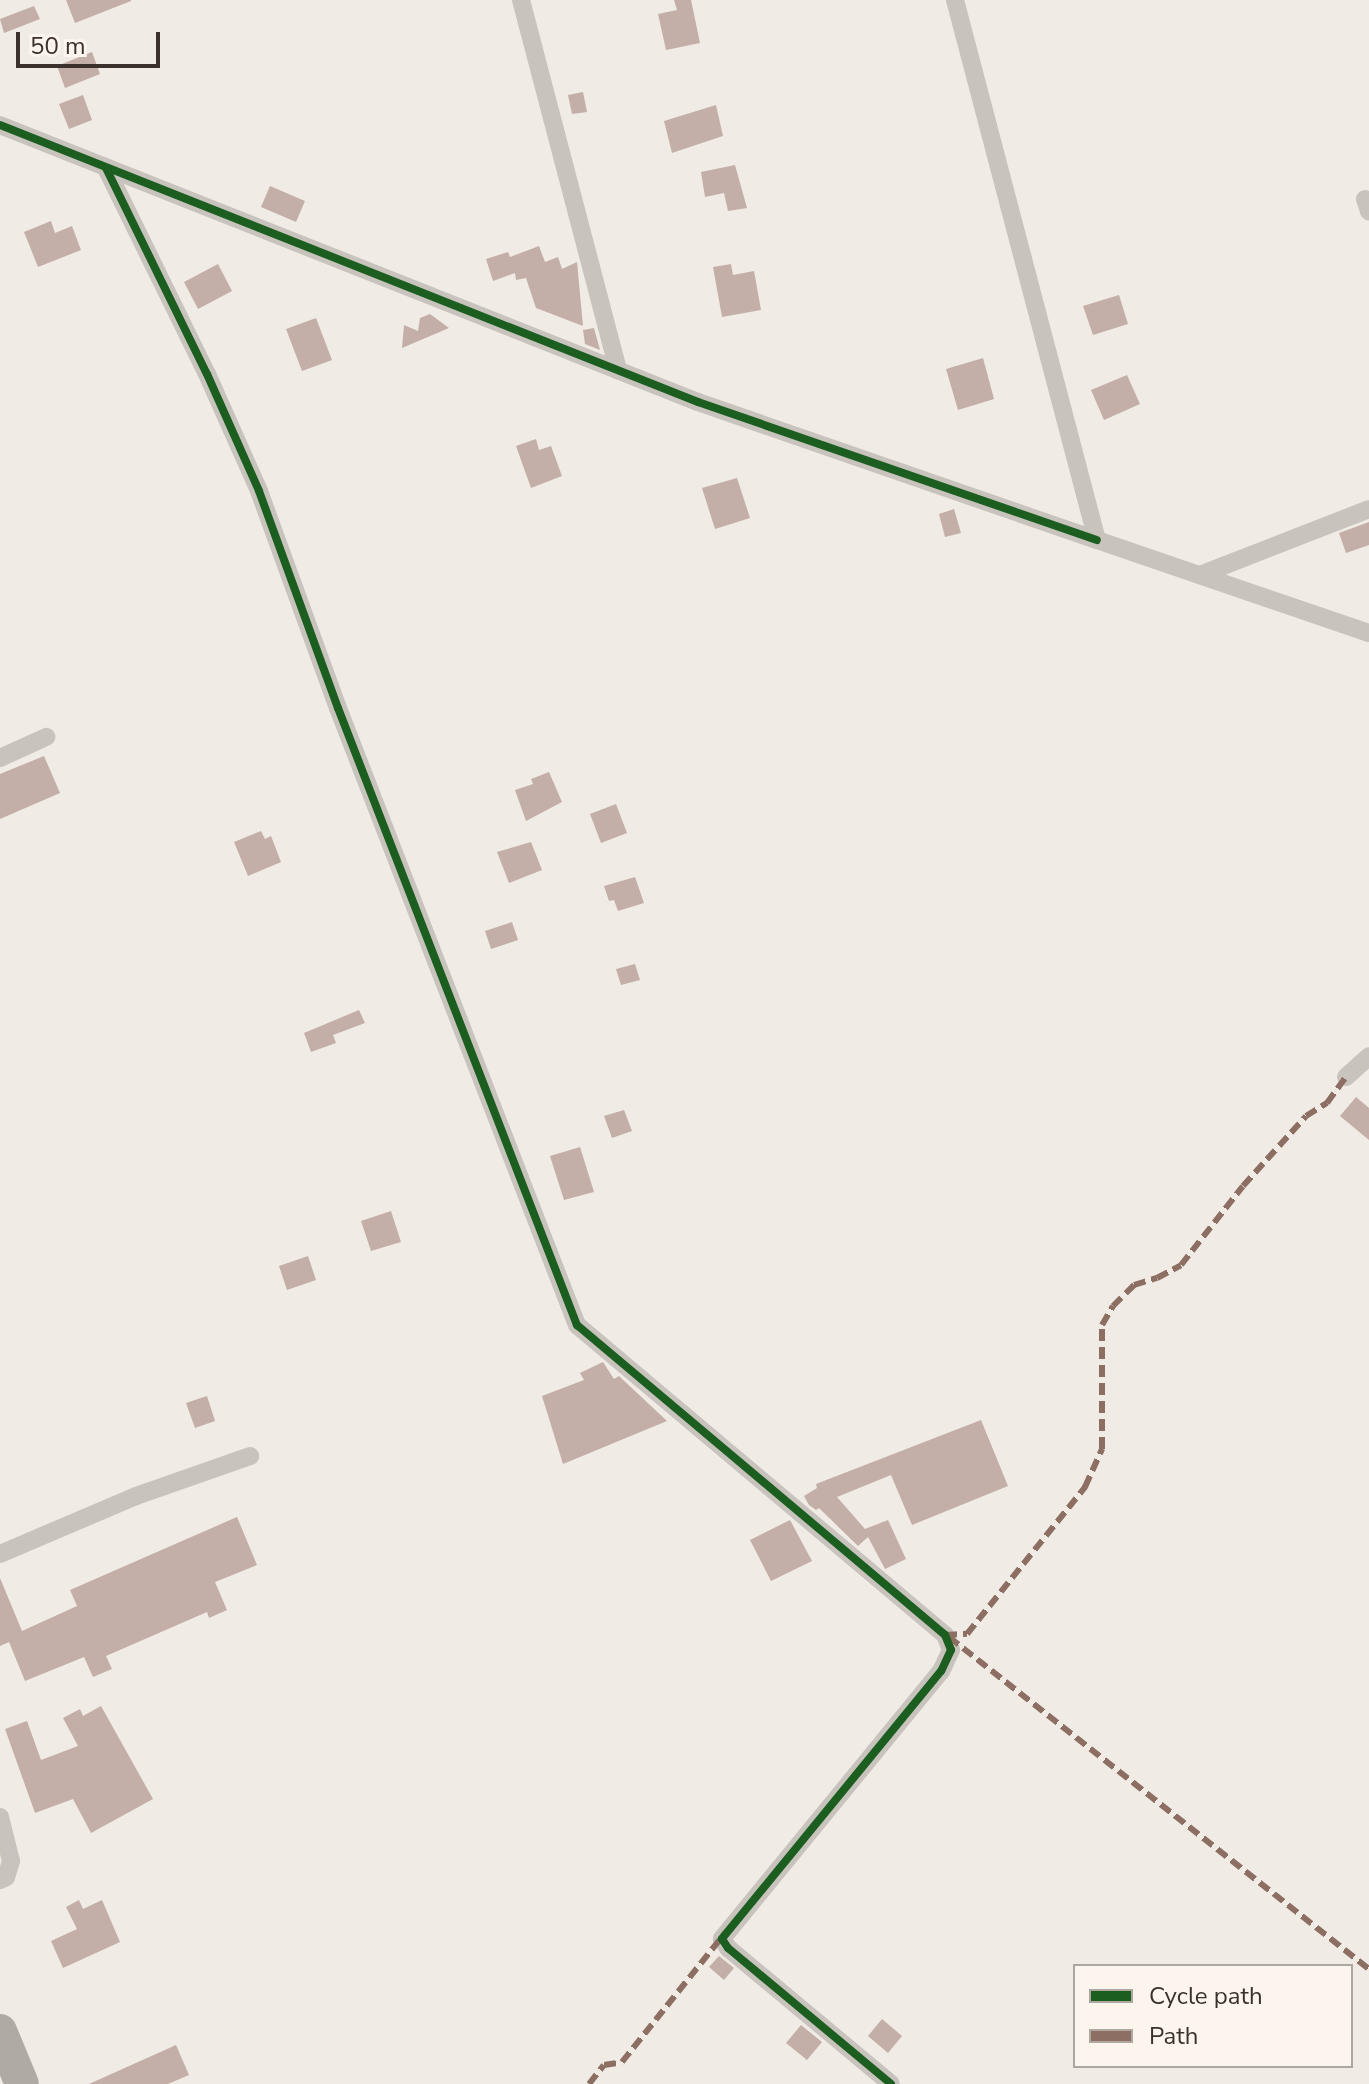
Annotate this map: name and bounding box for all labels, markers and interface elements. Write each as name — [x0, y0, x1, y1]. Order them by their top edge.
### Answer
scale bar — [20, 16, 164, 66]
text: 50 m — [30, 30, 86, 62]
legend — [1073, 1964, 1353, 2068]
text: Cycle path — [1149, 1980, 1263, 2012]
text: Path — [1149, 2020, 1198, 2052]

